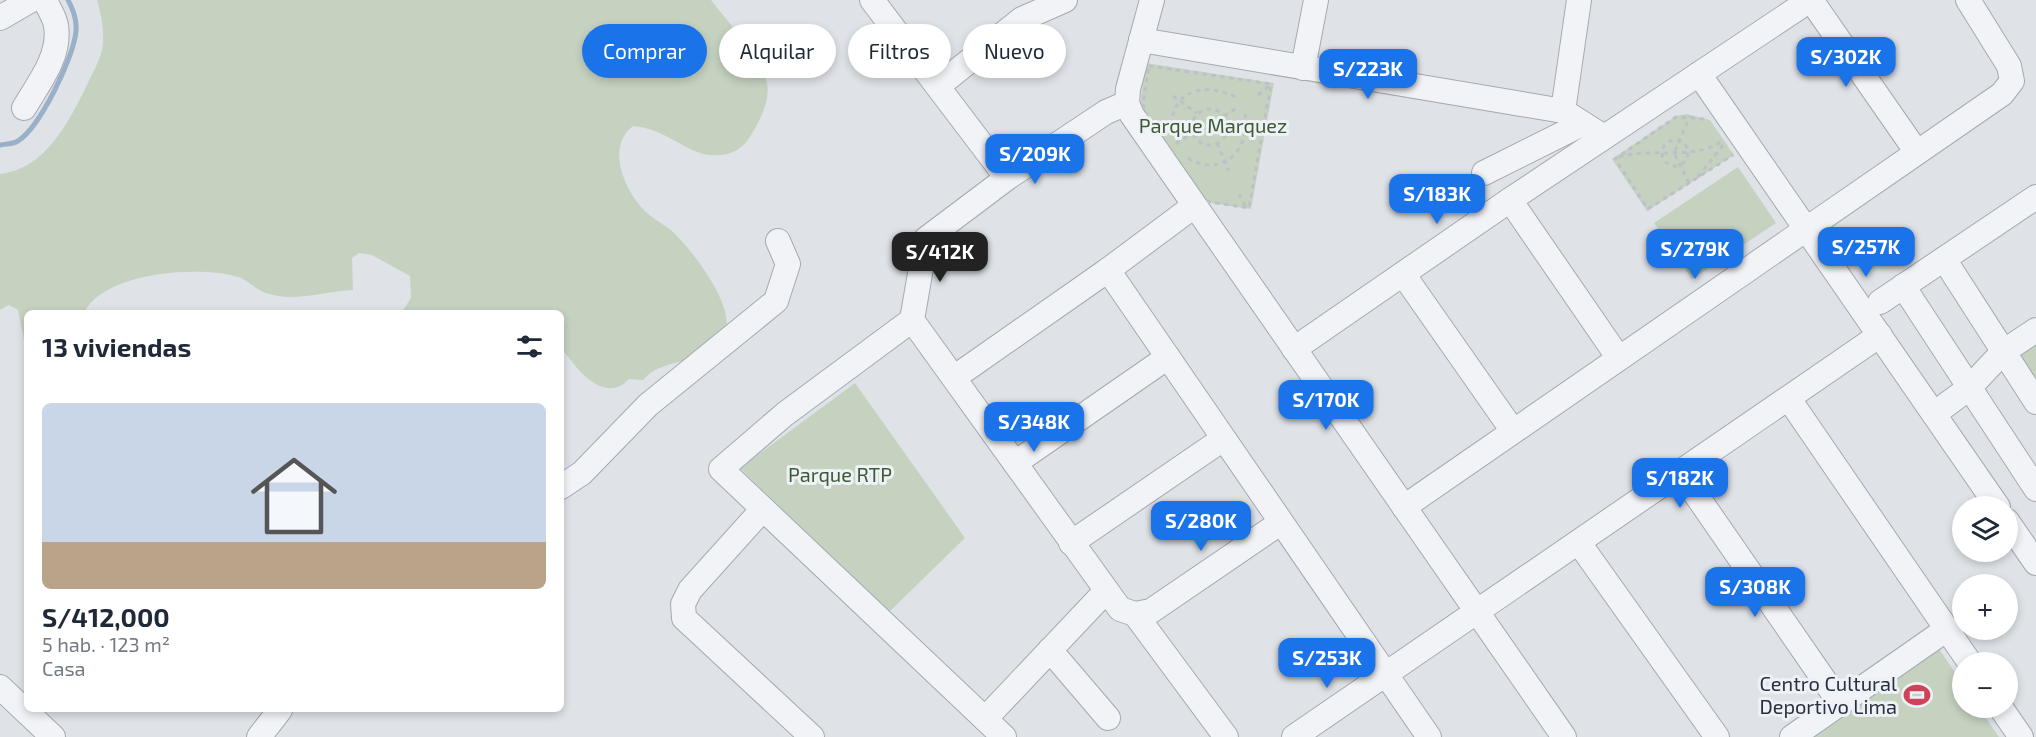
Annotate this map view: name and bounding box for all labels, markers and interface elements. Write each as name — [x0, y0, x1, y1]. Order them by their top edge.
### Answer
chip: Comprar — [582, 24, 707, 78]
chip: Alquilar — [719, 24, 836, 78]
chip: Filtros — [848, 24, 951, 78]
chip: Nuevo — [963, 24, 1066, 78]
pin: S/302K — [1797, 37, 1895, 88]
text: S/302K — [1811, 44, 1881, 68]
pin: S/223K — [1319, 49, 1417, 100]
text: S/223K — [1333, 56, 1403, 80]
park label: Parque Marquez — [1139, 113, 1287, 137]
pin: S/209K — [986, 134, 1084, 185]
text: S/209K — [999, 141, 1071, 165]
pin: S/183K — [1388, 174, 1486, 225]
text: S/183K — [1403, 181, 1471, 205]
pin: S/257K — [1817, 227, 1915, 278]
pin: S/279K — [1646, 229, 1744, 280]
pin: S/412K — [891, 232, 989, 283]
text: S/257K — [1832, 234, 1900, 258]
text: S/279K — [1660, 236, 1730, 260]
text: S/412K — [906, 239, 974, 263]
icon: filters — [513, 330, 546, 363]
text: 13 viviendas — [42, 331, 191, 362]
pin: S/170K — [1277, 380, 1375, 431]
text: S/170K — [1292, 387, 1360, 411]
pin: S/348K — [985, 402, 1083, 453]
text: S/348K — [998, 409, 1070, 433]
icon: home — [240, 442, 348, 550]
pin: S/182K — [1631, 458, 1729, 509]
park label: Parque RTP — [788, 462, 892, 486]
text: S/182K — [1646, 465, 1714, 489]
map controls — [1952, 496, 2018, 718]
button: layers — [1952, 496, 2018, 562]
pin: S/280K — [1152, 501, 1250, 552]
text: S/280K — [1165, 508, 1237, 532]
pin: S/308K — [1706, 567, 1804, 618]
text: S/308K — [1719, 574, 1791, 598]
button: + — [1952, 574, 2018, 640]
text: S/412,000 — [42, 601, 170, 632]
text: 5 hab. · 123 m² — [42, 632, 170, 656]
pin: S/253K — [1278, 638, 1376, 689]
text: S/253K — [1292, 645, 1362, 669]
button: − — [1952, 652, 2018, 718]
text: Casa — [42, 656, 86, 680]
place label: Centro Cultural Deportivo Lima — [1759, 671, 1897, 718]
sports icon: Centro Cultural Deportivo Lima — [1902, 680, 1932, 710]

